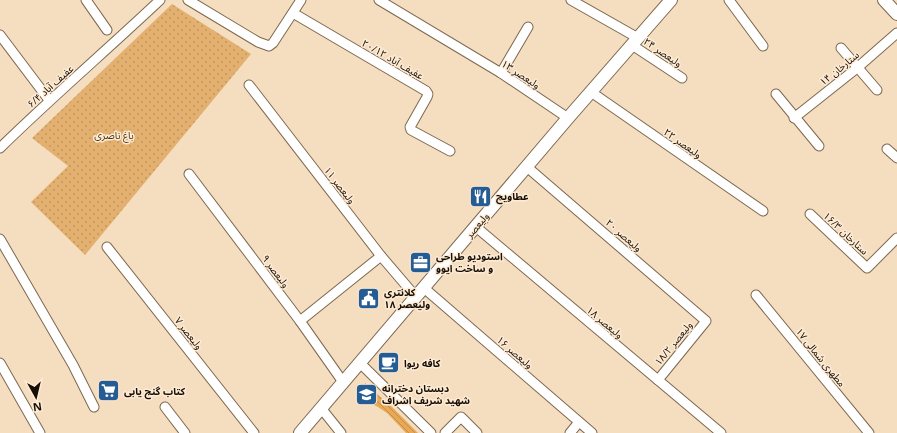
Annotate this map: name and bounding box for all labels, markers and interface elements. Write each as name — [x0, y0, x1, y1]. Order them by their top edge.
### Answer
street label: ۲۴ ولیعصر — [641, 34, 685, 70]
street label: عفیف آباد ۲۰/۱۲ — [360, 36, 426, 82]
street label: ۱۴ ستارخان — [816, 48, 862, 88]
street label: ۱۳ ولیعصر — [499, 56, 543, 92]
street label: عفیف آباد ۶/۴ — [24, 61, 76, 111]
street label: ۲۲ ولیعصر — [661, 125, 705, 161]
park label: باغ ناصری — [94, 128, 134, 143]
street label: ۱۱ ولیعصر — [321, 164, 359, 206]
restaurant icon: عطاویچ — [467, 183, 493, 209]
place label: عطاویچ — [496, 189, 529, 205]
street label: ۱۶/۳ ستارخان — [820, 208, 872, 258]
street label: ولیعصر — [462, 209, 492, 242]
street label: ۲۰ ولیعصر — [603, 215, 645, 255]
office icon: استودیو طراحی و ساخت ایوو — [407, 249, 433, 275]
place label: استودیو طراحی و ساخت ایوو — [436, 249, 503, 275]
street label: ۹ ولیعصر — [259, 252, 293, 290]
public building icon: کلانتری ۱۸ ولیعصر — [356, 285, 382, 311]
place label: کلانتری ۱۸ ولیعصر — [384, 285, 430, 311]
street label: ۱۸ ولیعصر — [584, 303, 626, 341]
street label: ۷ ولیعصر — [172, 314, 206, 352]
street label: ۱۸/۲ ولیعصر — [651, 318, 695, 368]
street label: ۱۷ مطهری شمالی — [793, 325, 849, 389]
street label: ۱۶ ولیعصر — [494, 332, 536, 372]
cafe icon: کافه ریوا — [376, 350, 402, 376]
place label: کافه ریوا — [404, 356, 441, 370]
north arrow — [16, 377, 56, 417]
supermarket icon: کتاب گنج یابی — [96, 378, 122, 404]
school or university icon: دبستان دخترانه شهید شریف اشراف — [353, 381, 379, 407]
place label: دبستان دخترانه شهید شریف اشراف — [382, 381, 470, 407]
place label: کتاب گنج یابی — [124, 384, 185, 400]
text: N — [32, 399, 43, 415]

